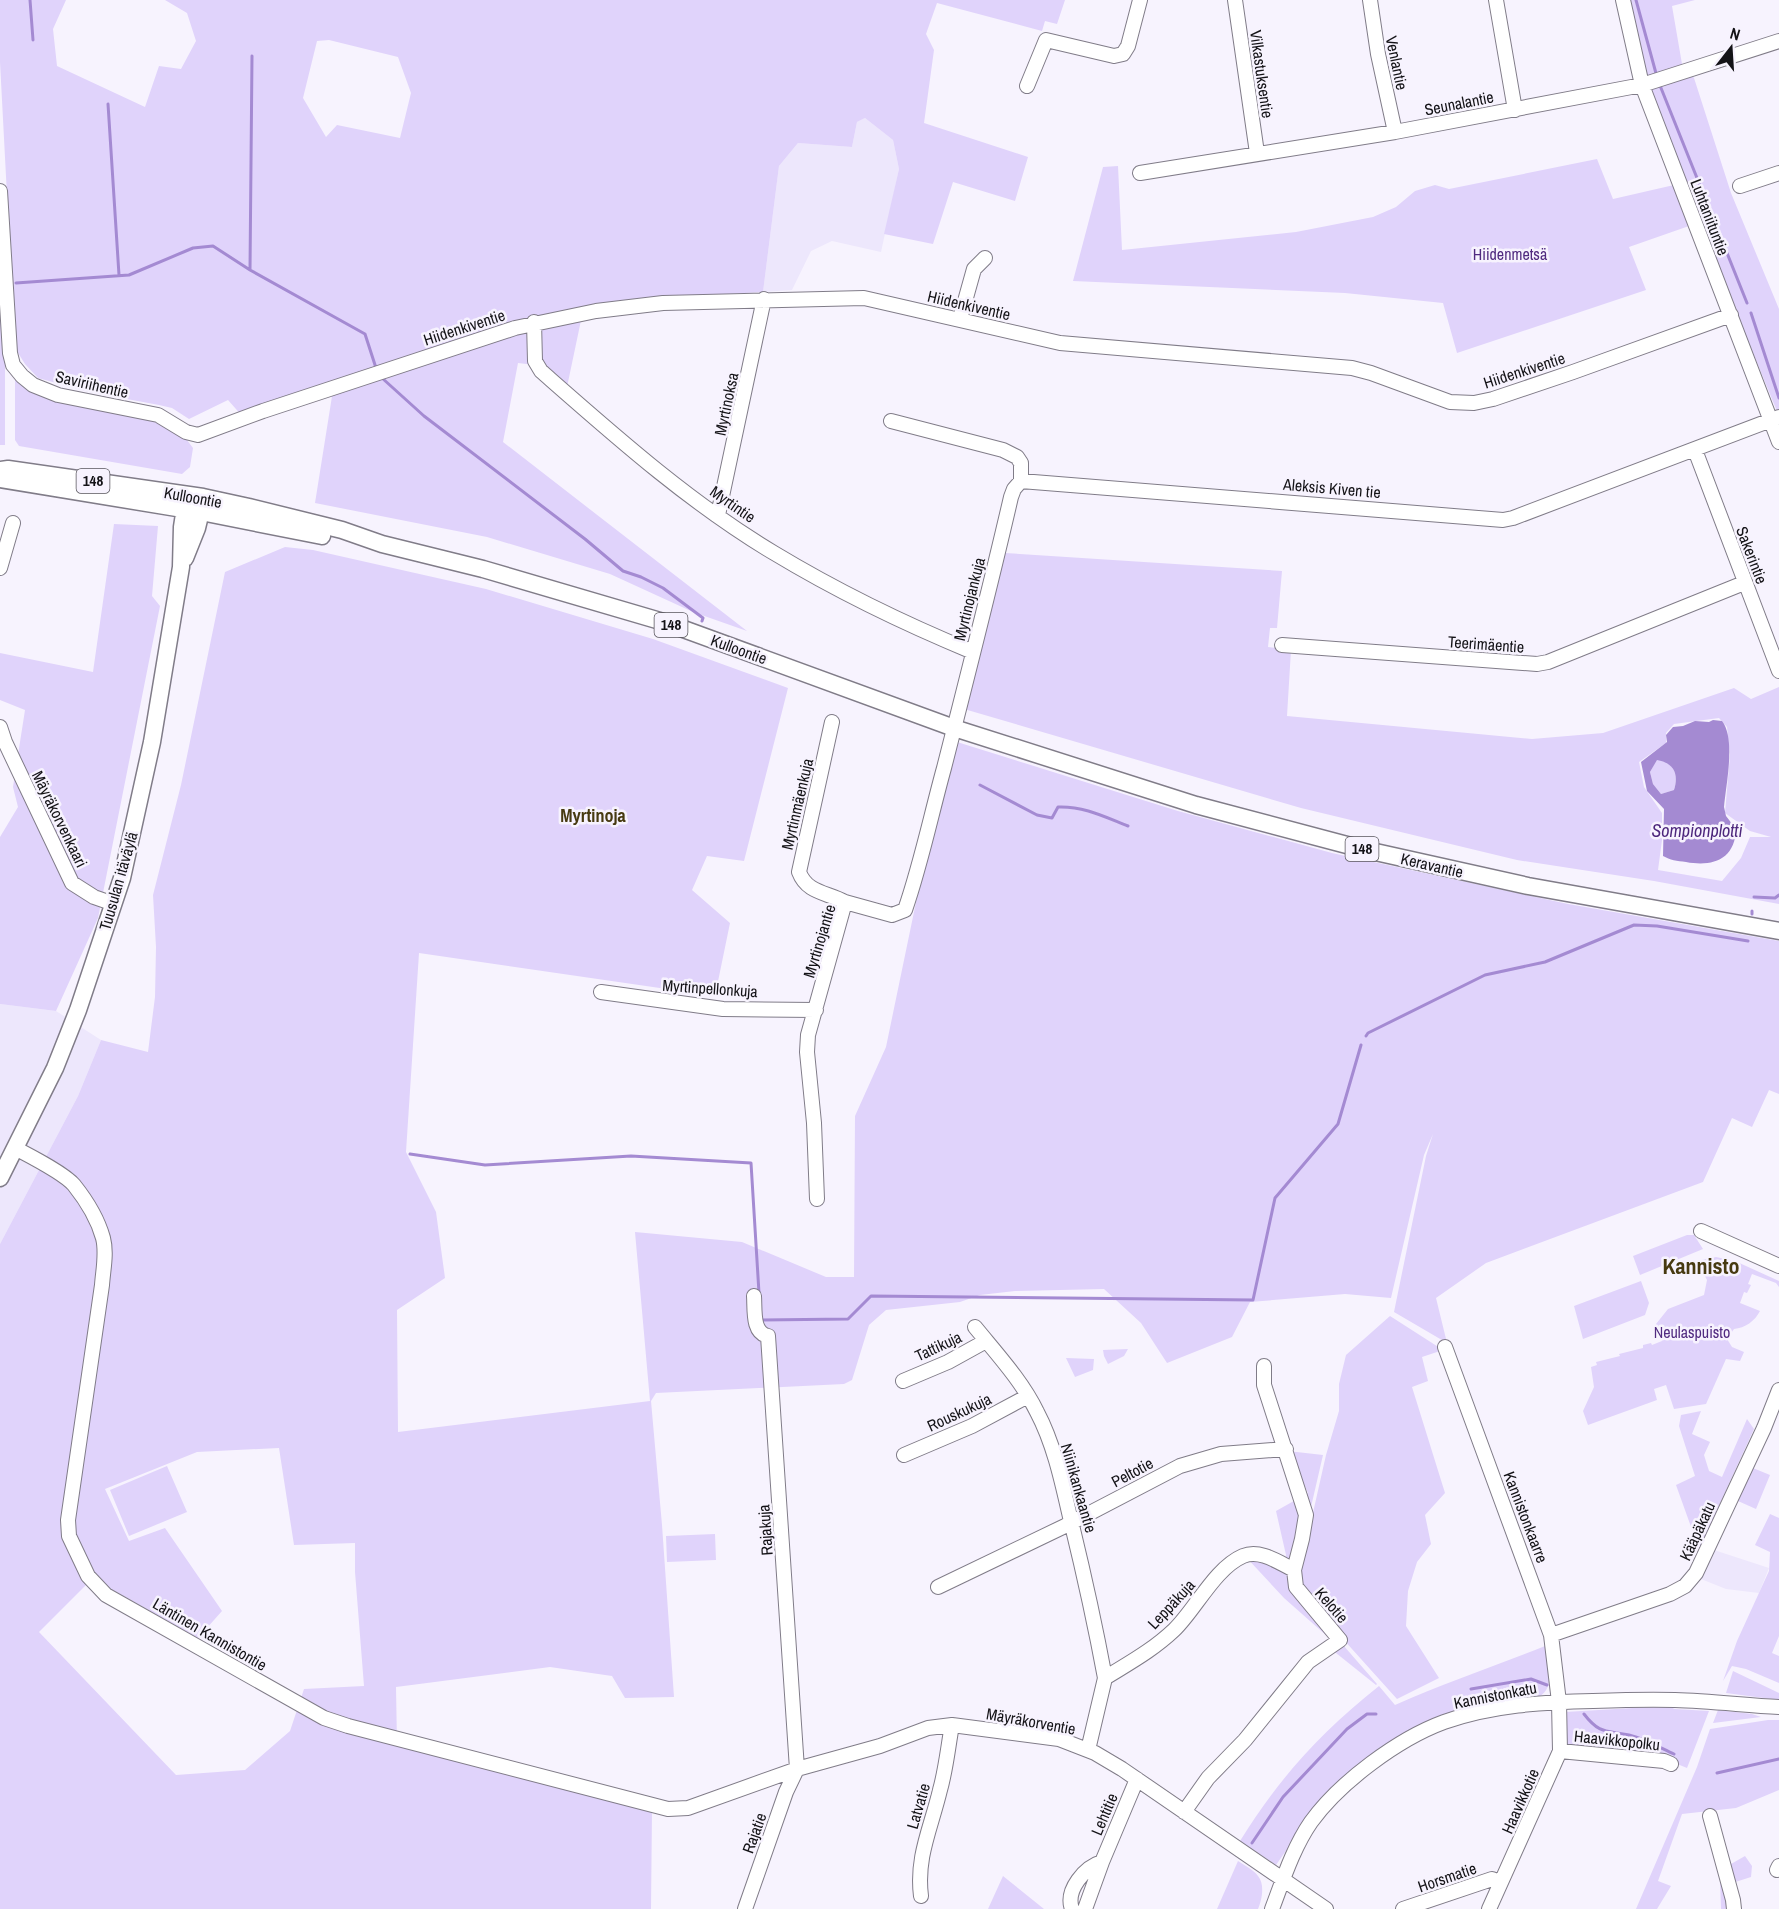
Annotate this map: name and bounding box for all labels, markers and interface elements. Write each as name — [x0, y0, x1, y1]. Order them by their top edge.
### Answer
north arrow — [1701, 18, 1761, 78]
text: N — [1728, 22, 1743, 46]
street label: Vilkastuksentie — [1245, 29, 1279, 119]
street label: Venlantie — [1381, 34, 1413, 92]
street label: Seunalantie — [1423, 86, 1495, 120]
street label: Luhtaniituntie — [1685, 176, 1735, 258]
park label: Hiidenmetsä — [1473, 243, 1548, 265]
street label: Hiidenkiventie — [925, 285, 1013, 325]
street label: Hiidenkiventie — [420, 303, 508, 351]
street label: Hiidenkiventie — [1480, 346, 1568, 394]
street label: Saviriihentie — [53, 365, 131, 403]
street label: Myrtinoksa — [709, 370, 744, 438]
road number: 148 — [76, 469, 110, 493]
street label: Aleksis Kiven tie — [1281, 473, 1382, 503]
street label: Myrtintie — [706, 480, 760, 528]
street label: Kulloontie — [162, 481, 224, 513]
street label: Sakerintie — [1731, 523, 1773, 587]
street label: Myrtinojankuja — [948, 554, 990, 643]
road number: 148 — [654, 613, 688, 637]
street label: Kulloontie — [708, 629, 770, 669]
street label: Teerimäentie — [1447, 630, 1525, 658]
street label: Myrtinmäenkuja — [776, 755, 818, 852]
street label: Mäyräkorvenkaari — [27, 767, 93, 871]
district label: Myrtinoja — [560, 803, 627, 828]
water label: Sompionplotti — [1651, 818, 1743, 843]
street label: Tuusulan itäväylä — [93, 828, 143, 933]
road number: 148 — [1346, 837, 1378, 861]
street label: Keravantie — [1399, 847, 1465, 883]
street label: Myrtinojantie — [797, 902, 841, 980]
street label: Myrtinpellonkuja — [662, 974, 759, 1002]
district label: Kannisto — [1662, 1251, 1740, 1281]
park label: Neulaspuisto — [1654, 1321, 1730, 1343]
street label: Tattikuja — [911, 1325, 966, 1366]
street label: Rouskukuja — [923, 1387, 995, 1436]
street label: Niinikankaantie — [1056, 1441, 1102, 1535]
street label: Peltotie — [1107, 1452, 1157, 1492]
street label: Kannistonkaarre — [1498, 1468, 1554, 1566]
street label: Kääpäkatu — [1674, 1498, 1720, 1564]
street label: Rajakuja — [752, 1503, 778, 1556]
street label: Leppäkuja — [1142, 1574, 1200, 1634]
street label: Kelotie — [1310, 1582, 1354, 1628]
street label: Läntinen Kannistontie — [149, 1592, 271, 1676]
street label: Kannistonkatu — [1452, 1676, 1538, 1714]
street label: Mäyräkorventie — [985, 1702, 1077, 1740]
street label: Haavikkopolku — [1573, 1725, 1661, 1755]
street label: Haavikkotie — [1496, 1765, 1544, 1837]
street label: Latvatie — [901, 1781, 935, 1831]
street label: Lehtitie — [1085, 1790, 1123, 1838]
street label: Rajatie — [737, 1810, 771, 1856]
street label: Horsmatie — [1415, 1857, 1479, 1897]

